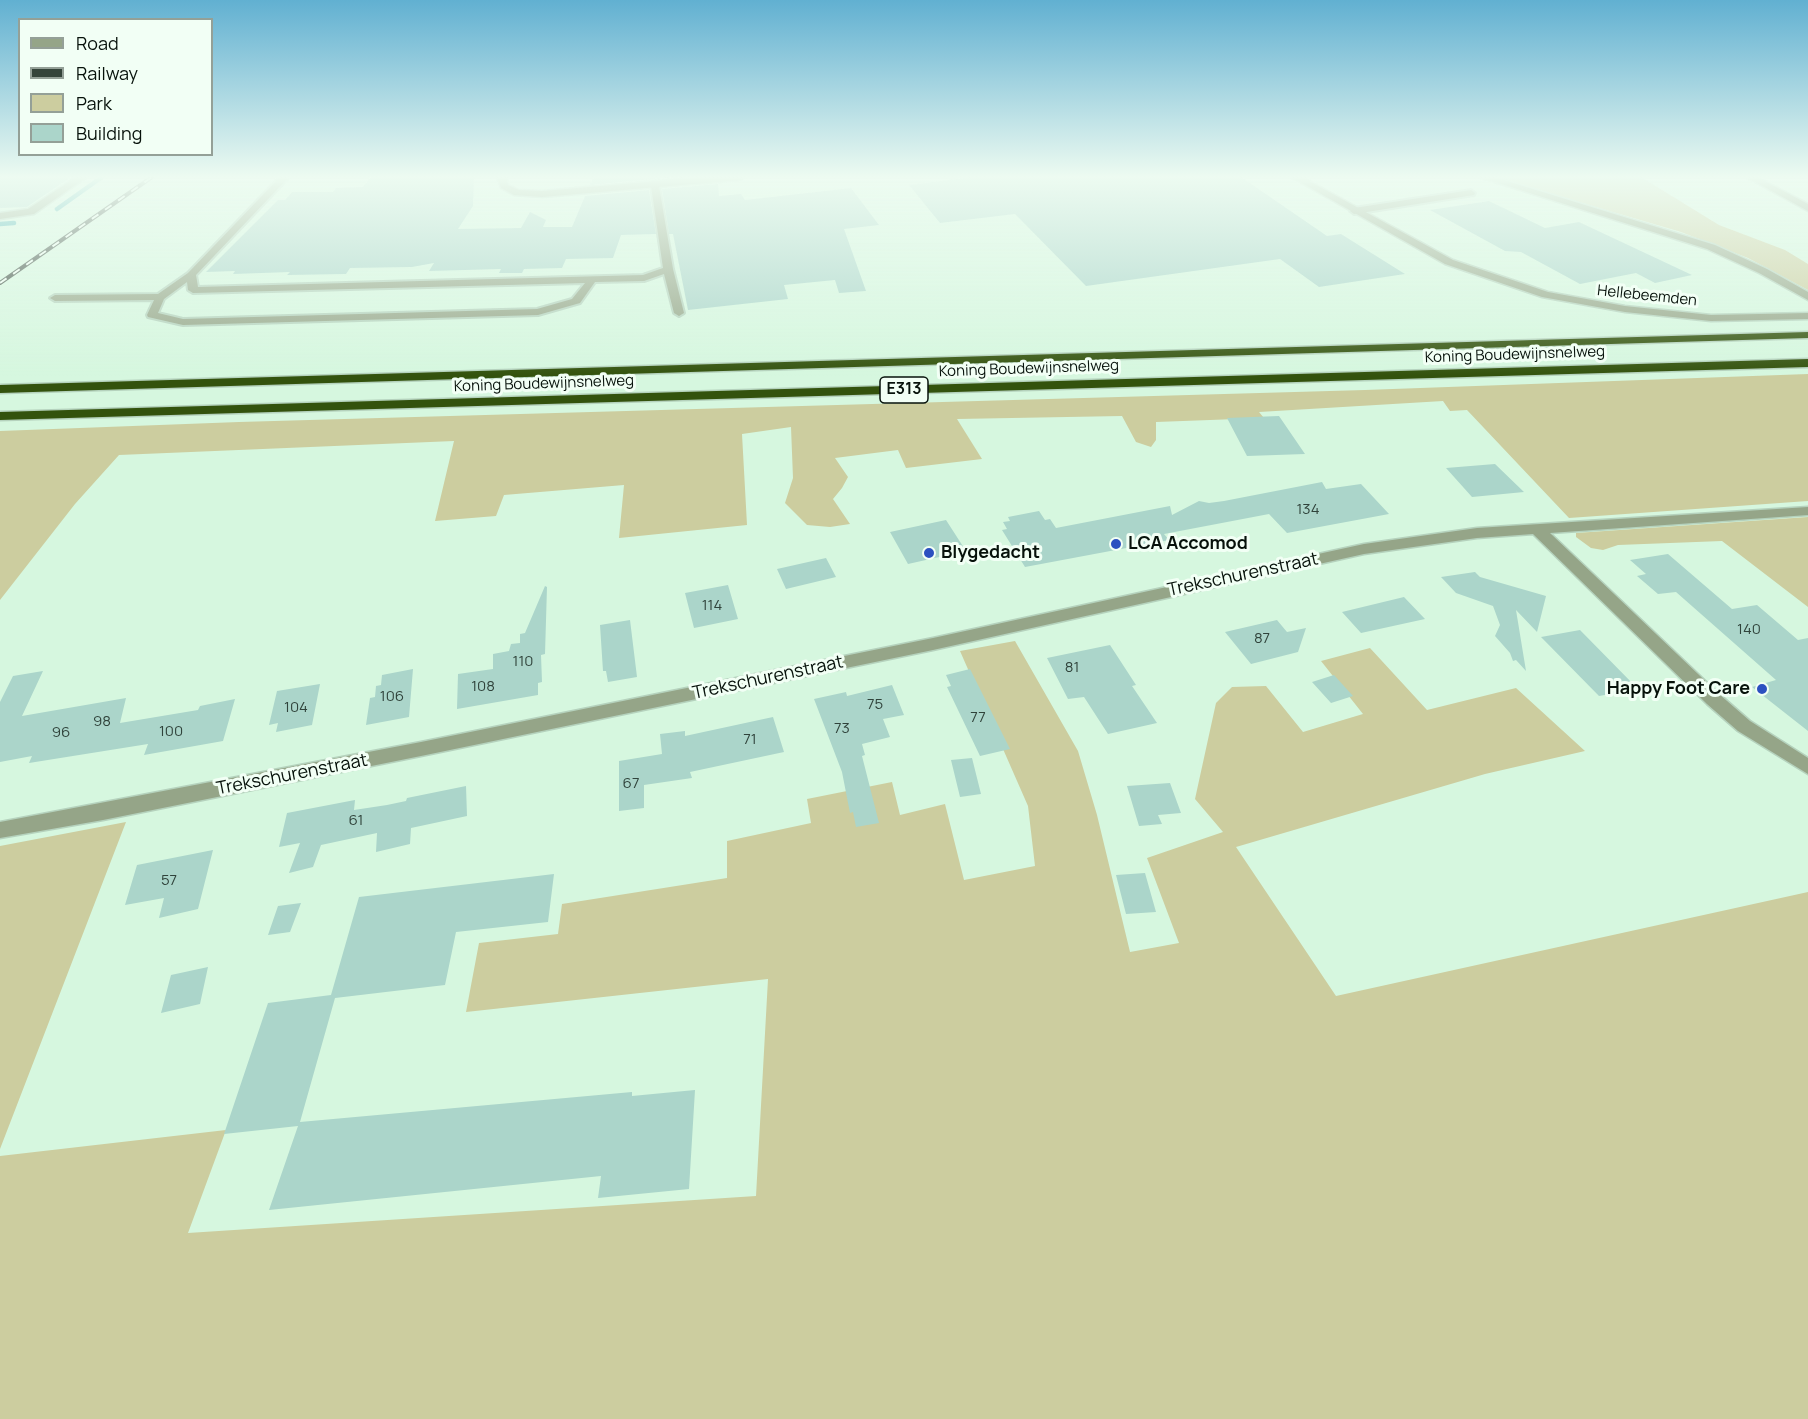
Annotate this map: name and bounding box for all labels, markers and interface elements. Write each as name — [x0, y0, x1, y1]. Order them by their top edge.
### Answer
legend — [18, 18, 213, 156]
text: Road — [76, 31, 119, 55]
text: Railway — [76, 61, 138, 85]
text: Park — [76, 91, 112, 115]
text: Building — [76, 121, 142, 145]
street label: Hellebeemden — [1596, 282, 1698, 310]
street label: Koning Boudewijnsnelweg — [1425, 343, 1605, 367]
street label: Koning Boudewijnsnelweg — [939, 357, 1119, 381]
street label: Koning Boudewijnsnelweg — [454, 372, 634, 396]
road number: E313 — [880, 377, 928, 403]
house number: 134 — [1297, 501, 1319, 519]
place label: LCA Accomod — [1128, 533, 1248, 555]
marker: LCA Accomod — [1109, 537, 1123, 551]
place label: Blygedacht — [941, 542, 1040, 564]
marker: Blygedacht — [922, 546, 936, 560]
street label: Trekschurenstraat — [1166, 548, 1320, 602]
house number: 114 — [702, 597, 722, 615]
house number: 140 — [1737, 621, 1761, 639]
house number: 87 — [1254, 630, 1270, 648]
street label: Trekschurenstraat — [691, 651, 845, 705]
house number: 110 — [513, 653, 533, 671]
house number: 81 — [1065, 659, 1079, 677]
house number: 108 — [471, 678, 495, 696]
place label: Happy Foot Care — [1607, 678, 1750, 700]
marker: Happy Foot Care — [1755, 682, 1769, 696]
house number: 106 — [380, 688, 404, 706]
house number: 75 — [867, 696, 883, 714]
house number: 104 — [284, 699, 308, 717]
house number: 77 — [970, 709, 986, 727]
house number: 98 — [93, 713, 111, 731]
house number: 73 — [834, 720, 850, 738]
house number: 100 — [159, 723, 183, 741]
house number: 96 — [52, 724, 70, 742]
house number: 71 — [743, 731, 757, 749]
street label: Trekschurenstraat — [215, 750, 369, 800]
house number: 67 — [623, 775, 639, 793]
house number: 61 — [349, 812, 363, 830]
house number: 57 — [161, 872, 177, 890]

